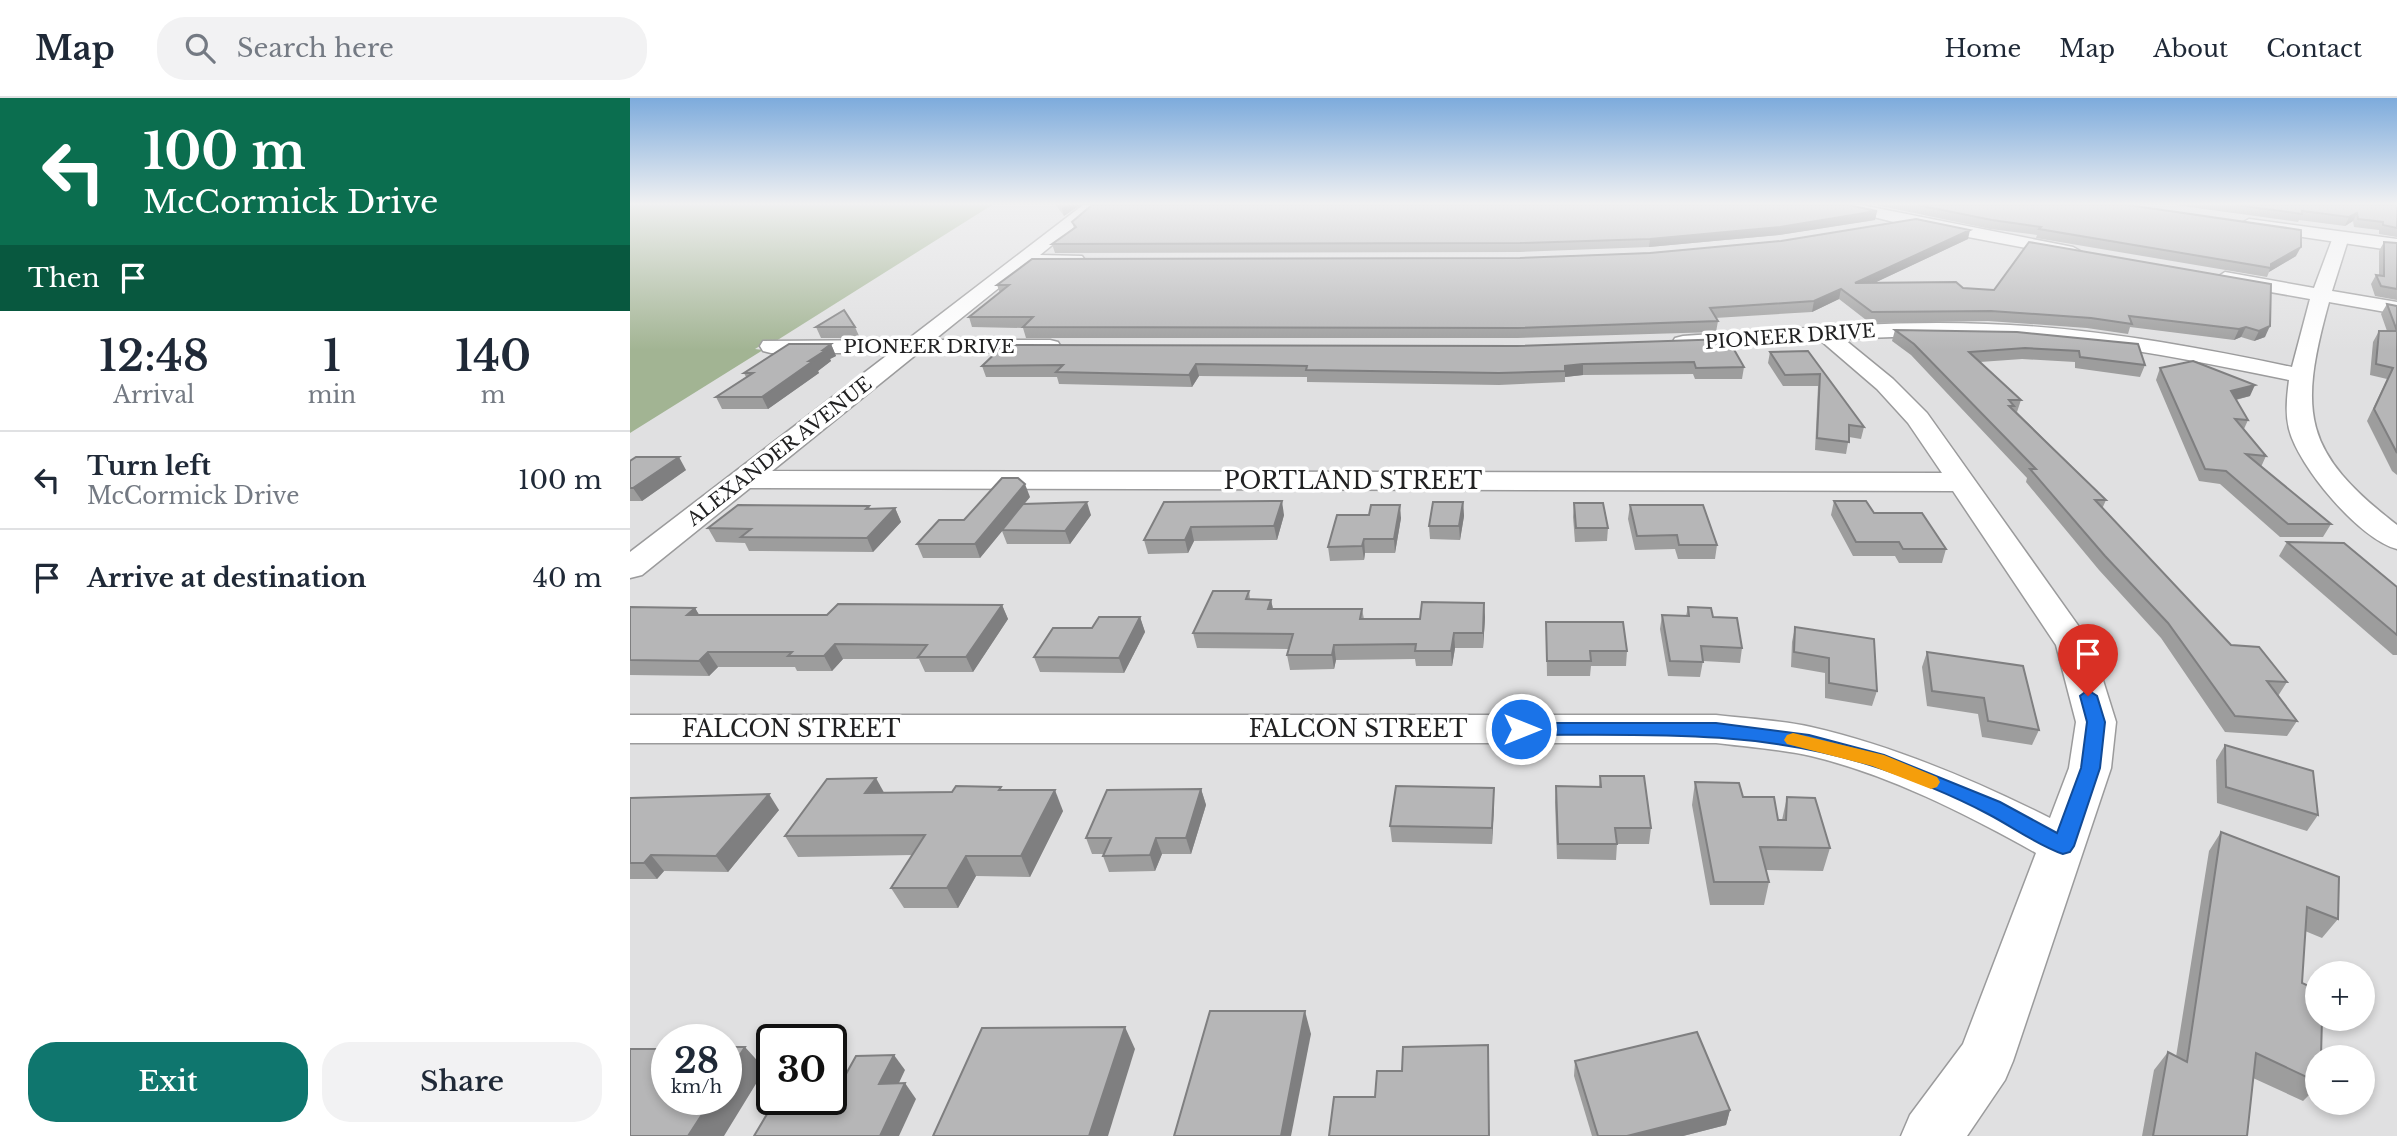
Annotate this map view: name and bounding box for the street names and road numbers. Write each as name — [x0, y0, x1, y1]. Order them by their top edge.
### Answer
street label: PIONEER DRIVE — [1704, 319, 1876, 354]
street label: PIONEER DRIVE — [843, 335, 1015, 358]
street label: ALEXANDER AVENUE — [682, 372, 876, 531]
street label: PORTLAND STREET — [1224, 467, 1483, 495]
street label: FALCON STREET — [682, 715, 901, 743]
street label: FALCON STREET — [1249, 715, 1468, 743]

